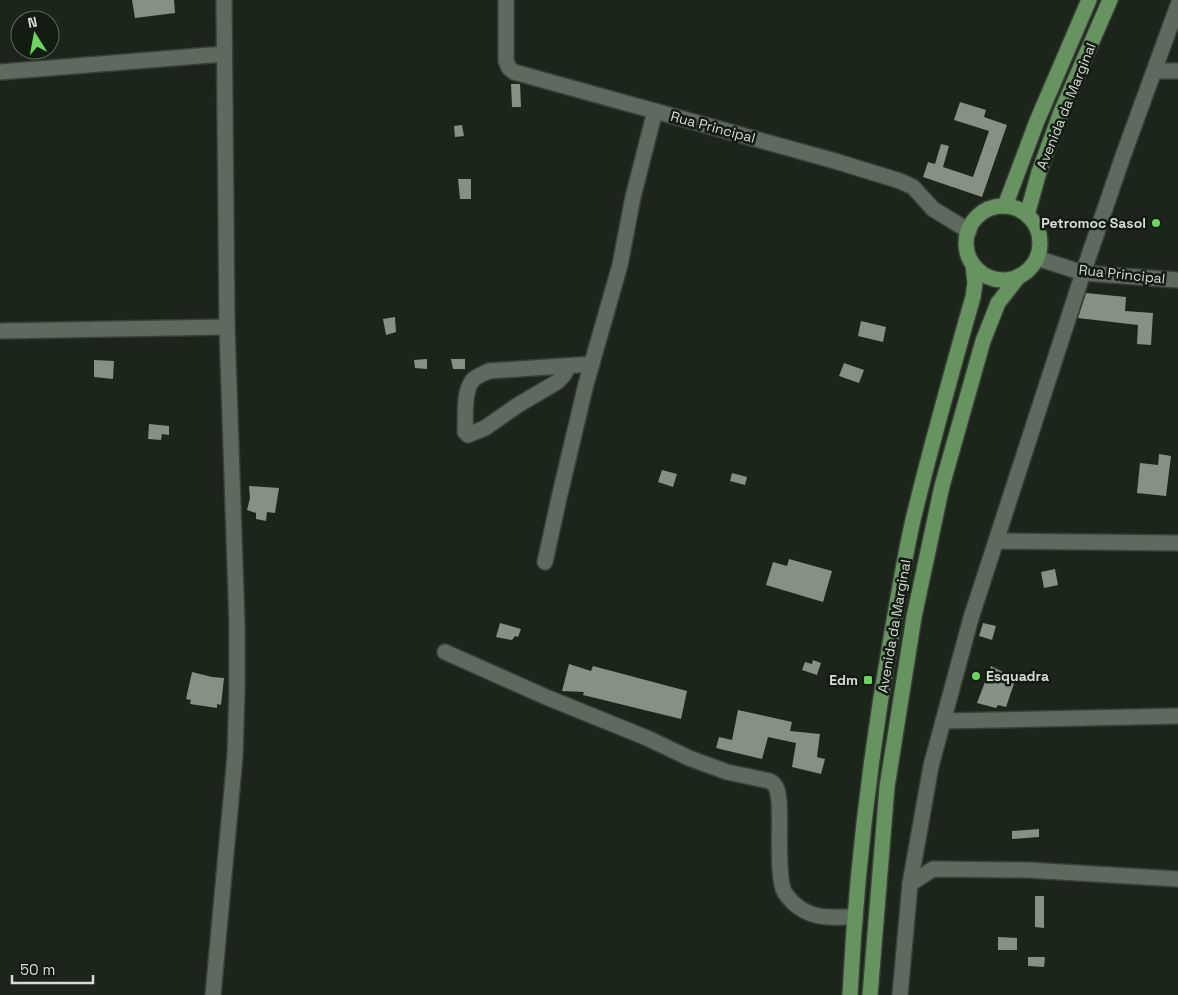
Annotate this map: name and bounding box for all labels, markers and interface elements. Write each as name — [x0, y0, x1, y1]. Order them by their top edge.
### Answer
north arrow — [10, 10, 60, 60]
text: N — [26, 13, 39, 32]
street label: Avenida da Marginal — [1032, 40, 1100, 172]
street label: Rua Principal — [669, 107, 757, 147]
place label: Petromoc Sasol — [1041, 214, 1146, 232]
marker: Petromoc Sasol — [1150, 217, 1162, 229]
street label: Rua Principal — [1078, 260, 1166, 288]
street label: Avenida da Marginal — [873, 558, 915, 694]
place label: Esquadra — [986, 667, 1049, 685]
marker: Esquadra — [970, 670, 982, 682]
place label: Edm — [829, 671, 858, 689]
marker: Edm — [862, 674, 874, 686]
scale bar — [12, 952, 94, 984]
text: 50 m — [20, 960, 55, 979]

